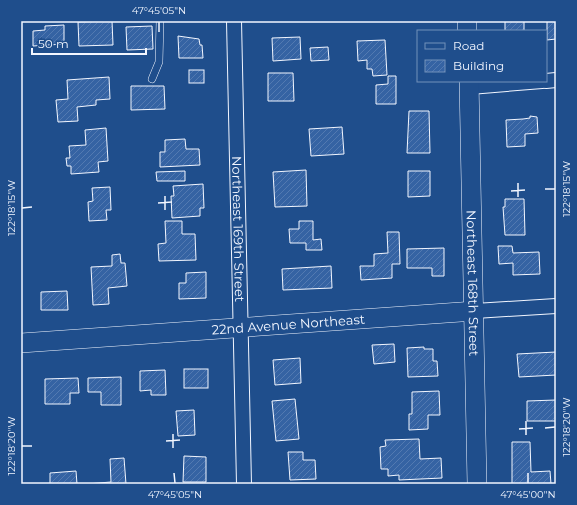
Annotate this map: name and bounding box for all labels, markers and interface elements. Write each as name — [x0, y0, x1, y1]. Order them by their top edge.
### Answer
text: 47°45'05"N — [132, 4, 186, 17]
scale bar — [32, 30, 146, 56]
legend — [417, 30, 547, 82]
text: 50 m — [38, 36, 69, 51]
text: Road — [453, 38, 484, 53]
text: Building — [453, 58, 504, 73]
street label: Northeast 169th Street — [229, 156, 248, 302]
text: 122°18'15"W — [560, 161, 573, 217]
text: 122°18'15"W — [5, 180, 18, 236]
street label: Northeast 168th Street — [464, 210, 482, 356]
street label: 22nd Avenue Northeast — [211, 311, 365, 338]
text: 122°18'20"W — [560, 397, 573, 457]
text: 122°18'20"W — [5, 416, 18, 476]
text: 47°45'05"N — [148, 488, 202, 501]
text: 47°45'00"N — [500, 488, 556, 501]

